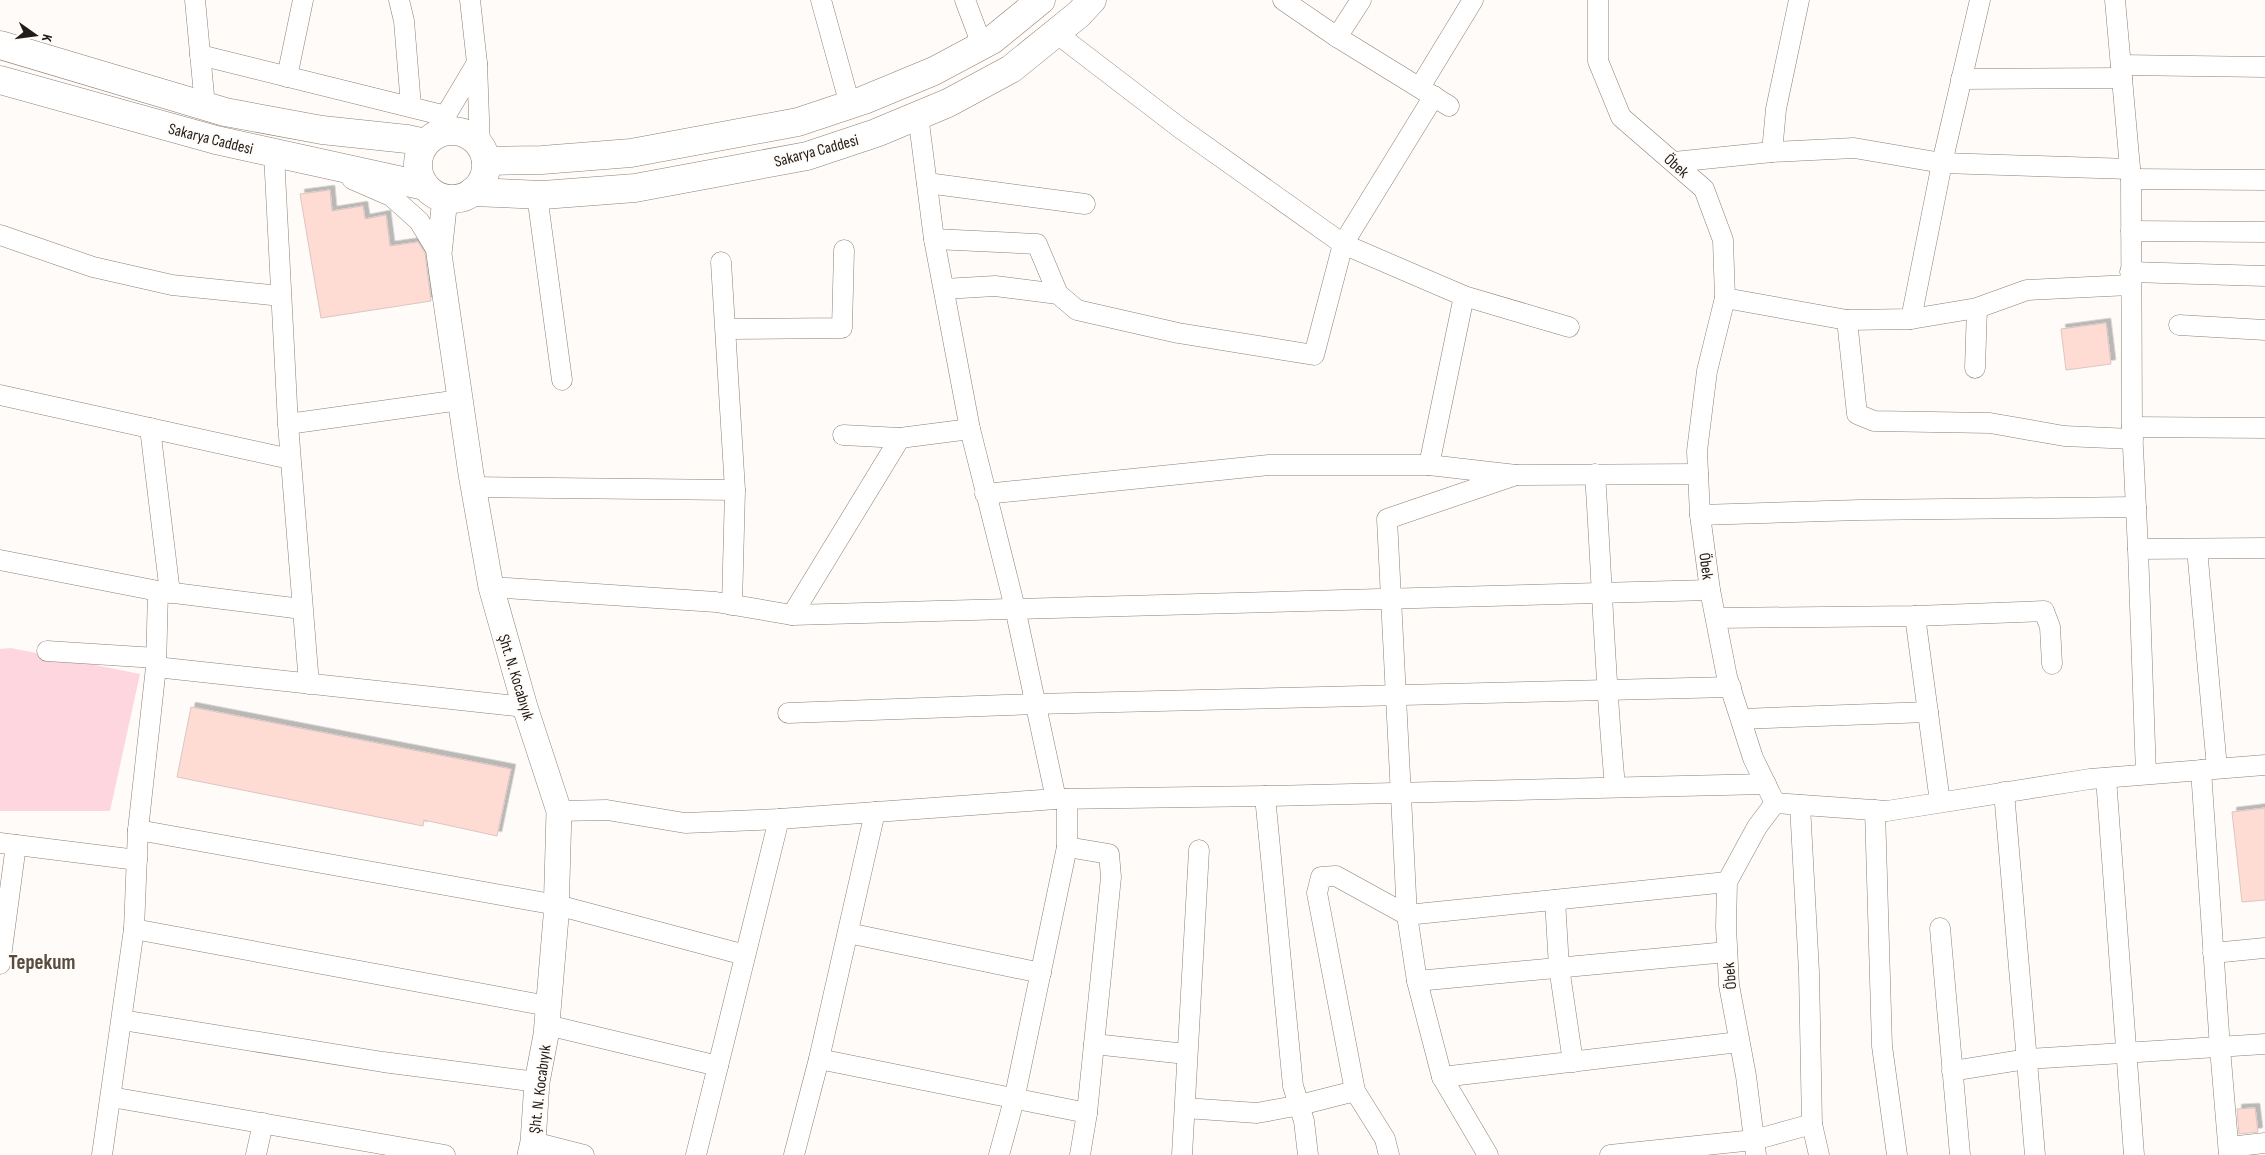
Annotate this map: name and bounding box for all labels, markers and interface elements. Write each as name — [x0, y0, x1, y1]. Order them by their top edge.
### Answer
north arrow — [10, 10, 60, 60]
text: K — [38, 33, 56, 44]
street label: Sakarya Caddesi — [166, 120, 255, 159]
street label: Sakarya Caddesi — [772, 131, 861, 172]
street label: Öbek — [1660, 150, 1692, 182]
street label: Öbek — [1694, 551, 1717, 581]
street label: Şht. N. Kocabıyık — [493, 632, 538, 723]
district label: Tepekum — [9, 950, 75, 975]
street label: Öbek — [1720, 962, 1741, 990]
street label: Şht. N. Kocabıyık — [526, 1044, 555, 1135]

